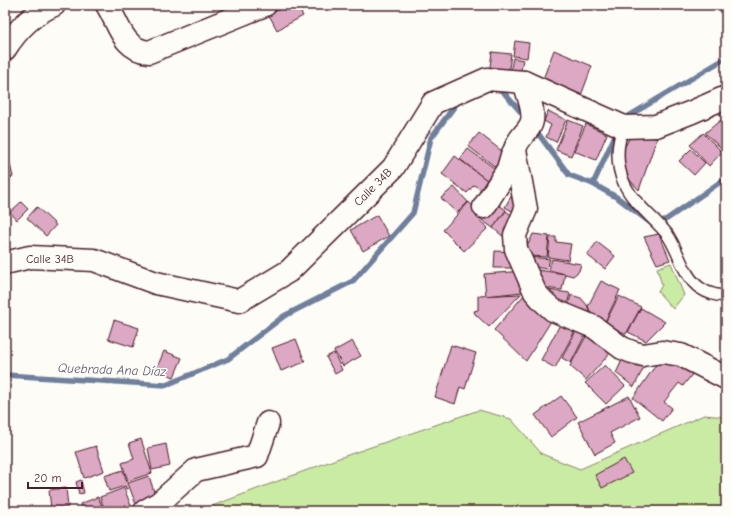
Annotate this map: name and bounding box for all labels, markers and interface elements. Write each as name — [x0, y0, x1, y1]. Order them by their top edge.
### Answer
street label: Calle 34B — [351, 165, 395, 209]
street label: Calle 34B — [26, 252, 74, 266]
water label: Quebrada Ana Díaz — [58, 360, 167, 379]
scale bar — [28, 464, 82, 490]
text: 20 m — [34, 471, 62, 485]

